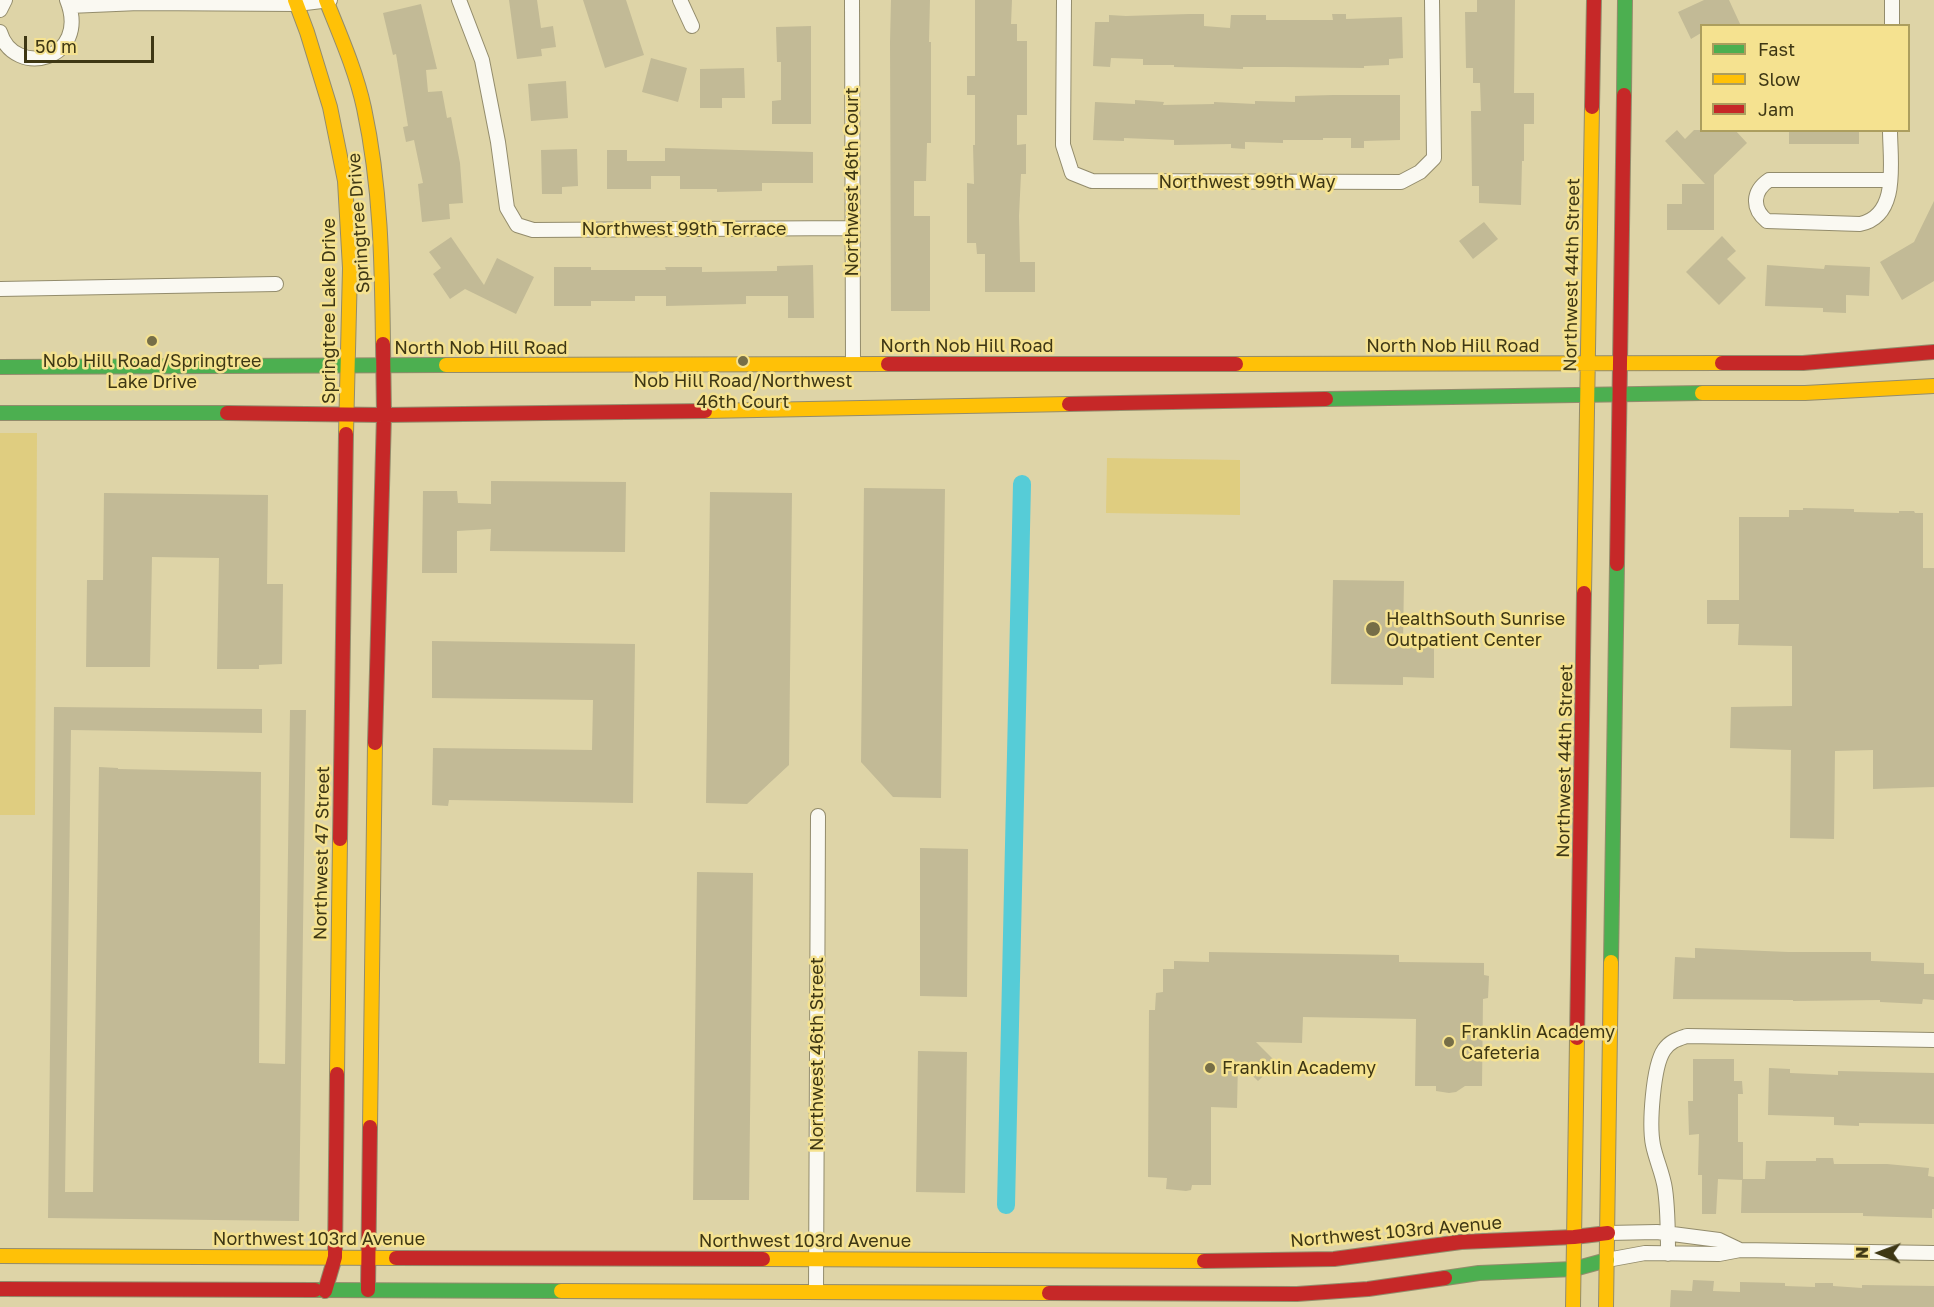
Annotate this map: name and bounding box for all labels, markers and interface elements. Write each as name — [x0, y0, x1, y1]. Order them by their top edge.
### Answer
scale bar — [27, 24, 158, 62]
legend — [1700, 24, 1910, 132]
text: 50 m — [35, 35, 77, 57]
text: Fast — [1758, 38, 1795, 60]
text: Slow — [1758, 68, 1800, 90]
street label: Northwest 46th Court — [841, 87, 863, 277]
text: Jam — [1758, 98, 1794, 120]
street label: Springtree Drive — [343, 152, 375, 294]
street label: Northwest 99th Way — [1158, 171, 1336, 193]
street label: Northwest 44th Street — [1560, 178, 1584, 372]
street label: Springtree Lake Drive — [318, 218, 340, 404]
street label: Northwest 99th Terrace — [582, 218, 786, 240]
marker: Nob Hill Road/Springtree Lake Drive — [145, 334, 159, 348]
street label: North Nob Hill Road — [880, 335, 1054, 357]
street label: North Nob Hill Road — [1366, 335, 1540, 357]
street label: North Nob Hill Road — [394, 337, 568, 359]
place label: Nob Hill Road/Springtree Lake Drive — [43, 350, 261, 392]
marker: Nob Hill Road/Northwest 46th Court — [736, 354, 750, 368]
place label: Nob Hill Road/Northwest 46th Court — [634, 370, 852, 412]
place label: HealthSouth Sunrise Outpatient Center — [1386, 608, 1565, 650]
marker: HealthSouth Sunrise Outpatient Center — [1364, 620, 1382, 638]
street label: Northwest 44th Street — [1553, 664, 1577, 858]
street label: Northwest 47 Street — [310, 766, 334, 940]
street label: Northwest 46th Street — [806, 957, 828, 1151]
place label: Franklin Academy Cafeteria — [1461, 1021, 1615, 1064]
marker: Franklin Academy Cafeteria — [1442, 1035, 1456, 1049]
place label: Franklin Academy — [1222, 1057, 1376, 1079]
marker: Franklin Academy — [1203, 1061, 1217, 1075]
street label: Northwest 103rd Avenue — [1289, 1212, 1503, 1252]
north arrow — [1850, 1223, 1910, 1283]
street label: Northwest 103rd Avenue — [213, 1228, 425, 1250]
street label: Northwest 103rd Avenue — [699, 1230, 911, 1252]
text: N — [1852, 1246, 1872, 1259]

